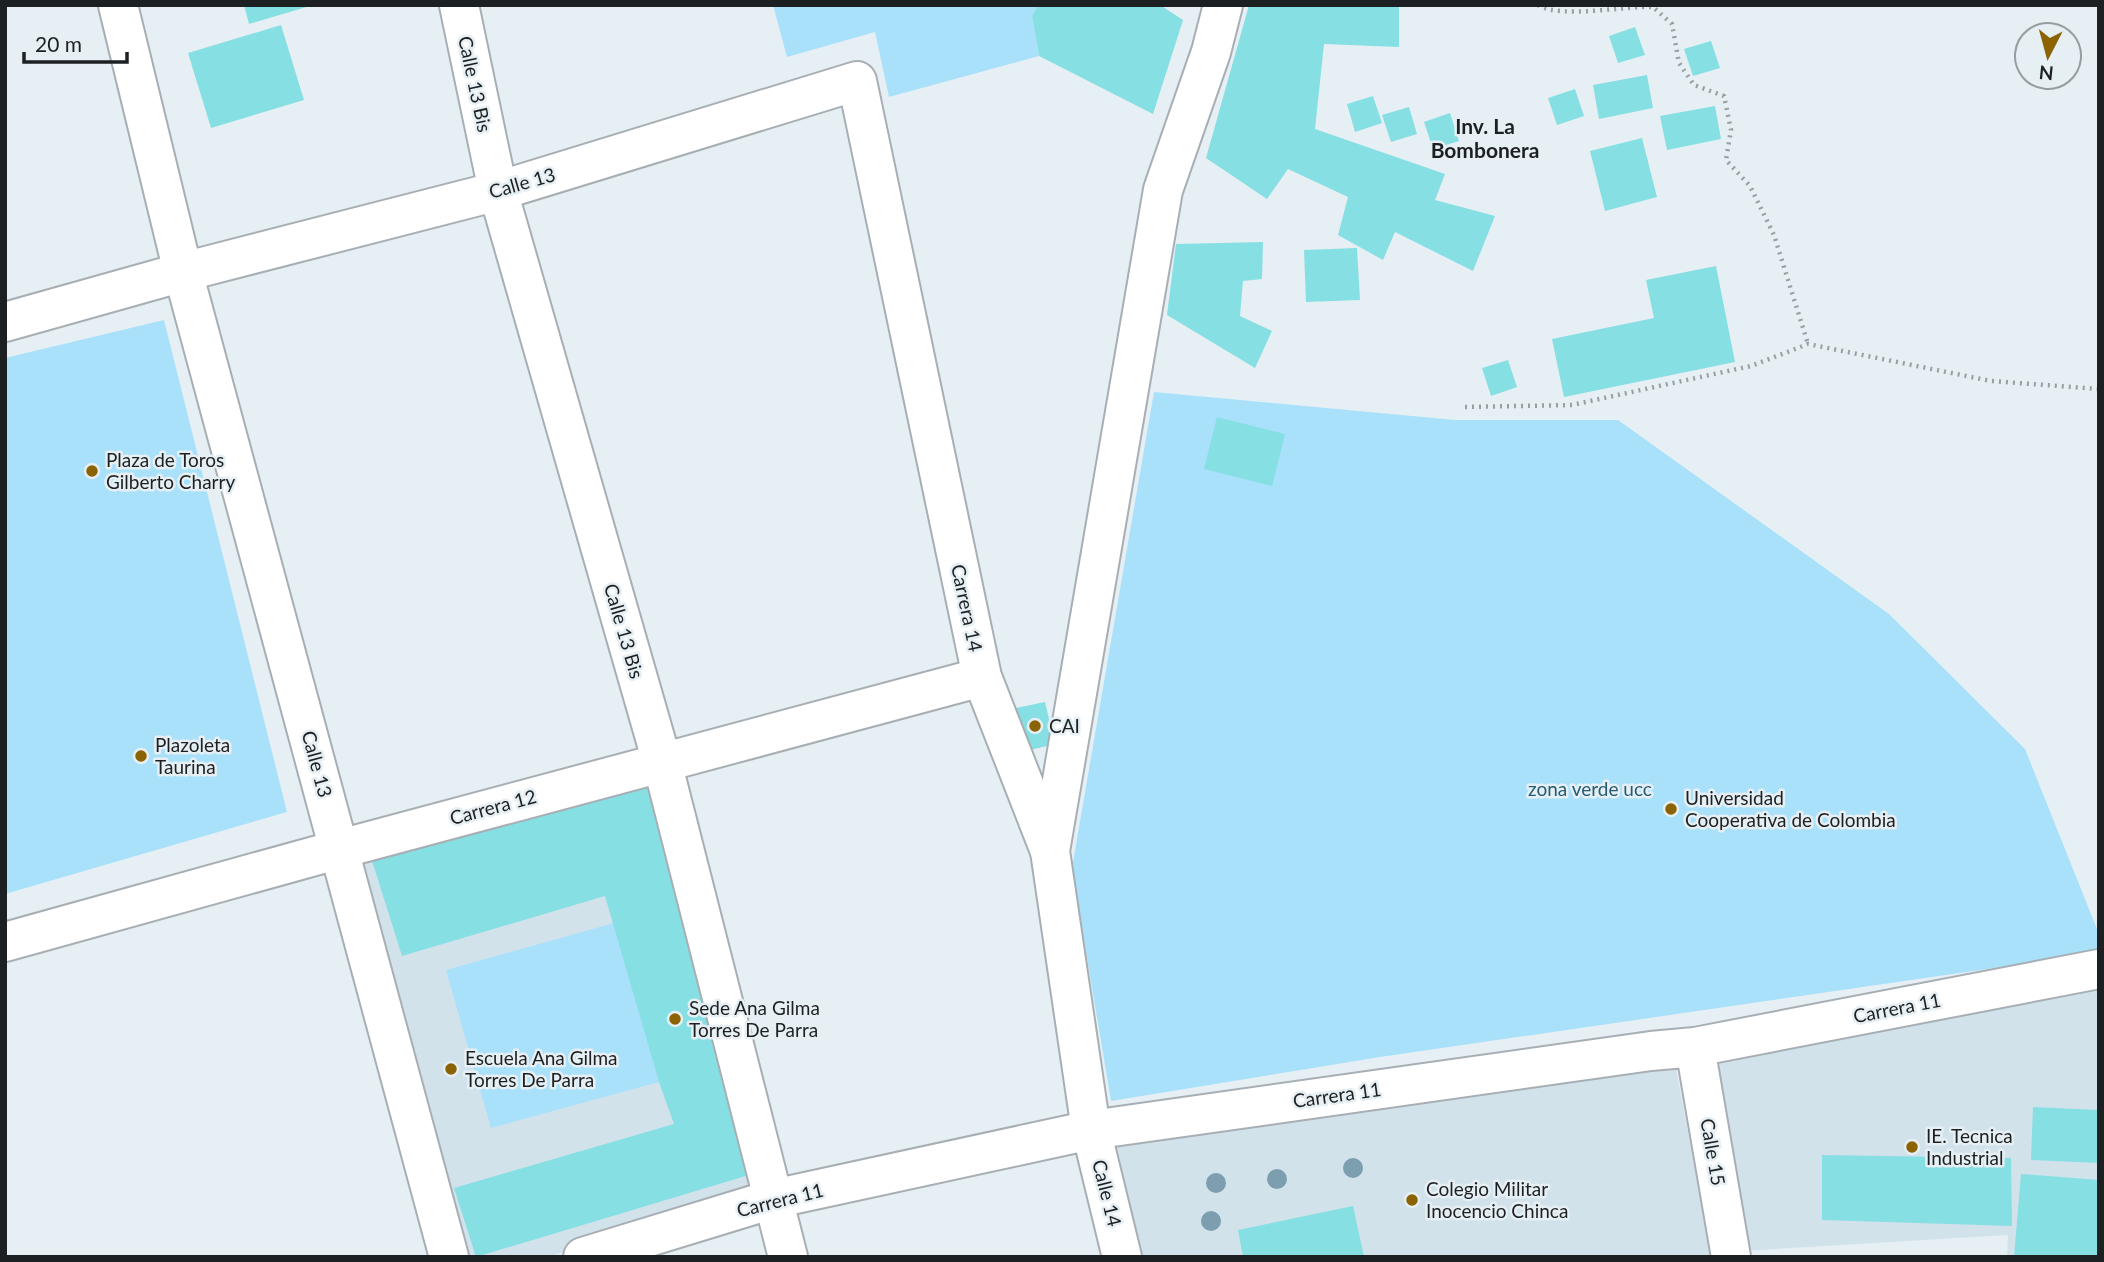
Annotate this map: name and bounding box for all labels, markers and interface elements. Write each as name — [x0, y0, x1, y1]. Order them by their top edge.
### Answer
scale bar — [24, 21, 128, 65]
north arrow — [2013, 21, 2083, 91]
text: 20 m — [35, 31, 82, 56]
street label: Calle 13 Bis — [454, 34, 497, 134]
text: N — [2038, 61, 2055, 86]
district label: Inv. La Bombonera — [1431, 113, 1539, 162]
street label: Calle 13 — [486, 162, 558, 203]
place label: Plaza de Toros Gilberto Charry — [106, 448, 235, 493]
marker: Plaza de Toros Gilberto Charry — [84, 463, 100, 479]
street label: Carrera 14 — [947, 562, 988, 654]
street label: Calle 13 Bis — [600, 581, 649, 681]
place label: CAI — [1049, 714, 1080, 737]
marker: CAI — [1027, 718, 1043, 734]
street label: Calle 13 — [298, 728, 337, 800]
place label: Plazoleta Taurina — [155, 733, 230, 778]
marker: Plazoleta Taurina — [133, 748, 149, 764]
park label: zona verde ucc — [1528, 777, 1652, 800]
street label: Carrera 12 — [447, 784, 539, 829]
place label: Universidad Cooperativa de Colombia — [1685, 786, 1896, 831]
marker: Universidad Cooperativa de Colombia — [1663, 801, 1679, 817]
street label: Carrera 11 — [1851, 988, 1943, 1027]
place label: Sede Ana Gilma Torres De Parra — [689, 996, 820, 1041]
marker: Sede Ana Gilma Torres De Parra — [667, 1011, 683, 1027]
place label: Escuela Ana Gilma Torres De Parra — [465, 1046, 618, 1091]
marker: Escuela Ana Gilma Torres De Parra — [443, 1061, 459, 1077]
street label: Carrera 11 — [1291, 1077, 1382, 1112]
street label: Calle 15 — [1696, 1116, 1731, 1187]
place label: IE. Tecnica Industrial — [1926, 1124, 2013, 1169]
marker: IE. Tecnica Industrial — [1904, 1139, 1920, 1155]
street label: Calle 14 — [1088, 1157, 1127, 1229]
place label: Colegio Militar Inocencio Chinca — [1426, 1177, 1568, 1222]
street label: Carrera 11 — [734, 1178, 826, 1221]
marker: Colegio Militar Inocencio Chinca — [1404, 1192, 1420, 1208]

